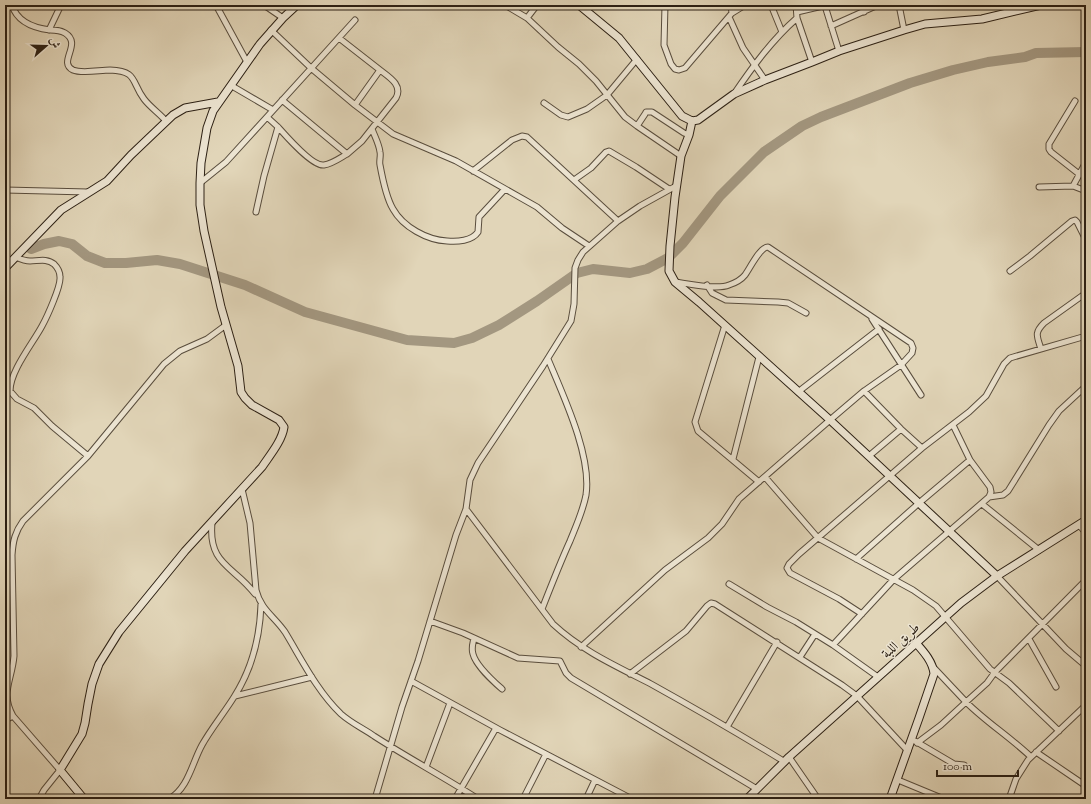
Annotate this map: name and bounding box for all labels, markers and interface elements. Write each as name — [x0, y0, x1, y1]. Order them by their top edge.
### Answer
north arrow — [26, 26, 66, 66]
text: ش — [45, 35, 64, 51]
street label: طريق اللبة — [878, 619, 925, 664]
scale bar — [937, 752, 1018, 778]
text: 100 m — [943, 758, 972, 776]

